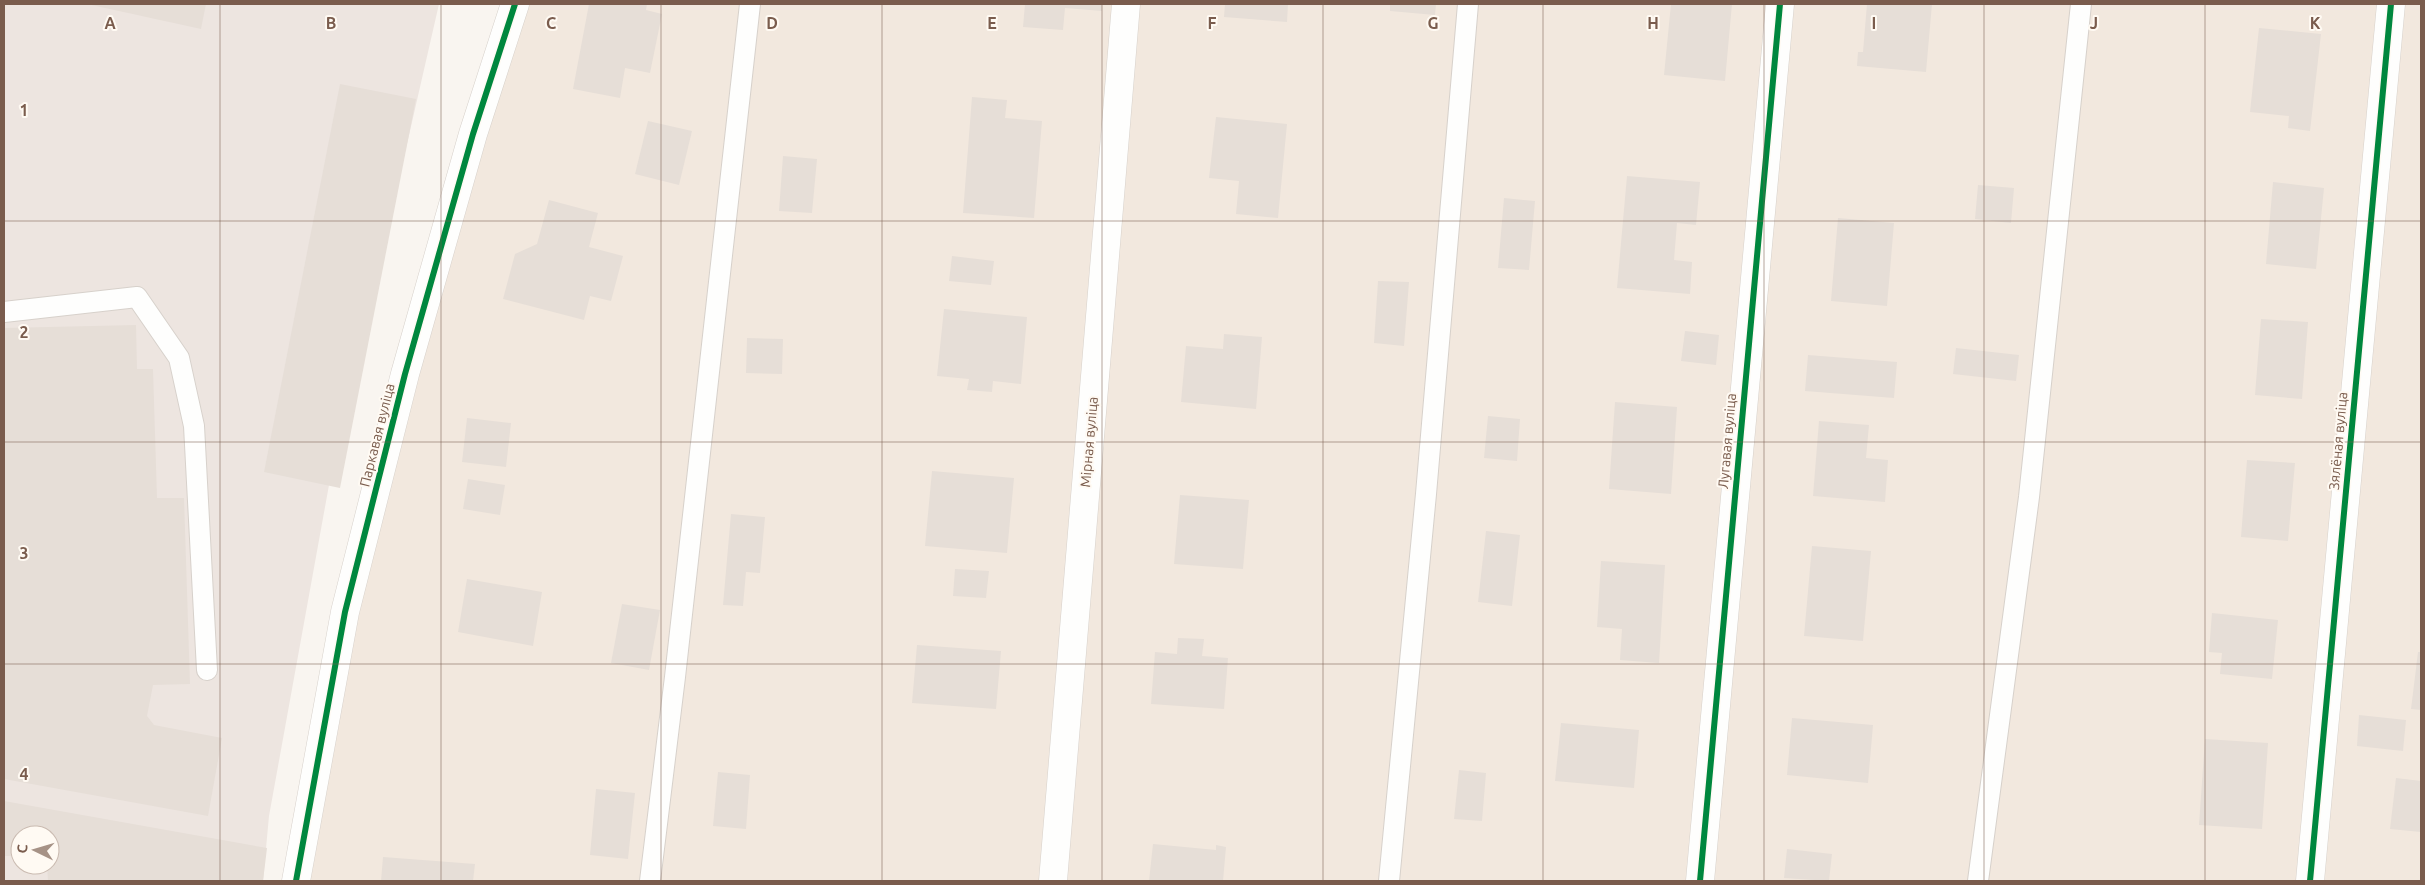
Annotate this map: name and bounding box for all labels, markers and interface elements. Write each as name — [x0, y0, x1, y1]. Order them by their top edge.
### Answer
text: A — [104, 14, 116, 32]
text: B — [326, 14, 336, 32]
text: C — [546, 14, 556, 32]
text: D — [766, 14, 778, 32]
text: E — [987, 14, 997, 32]
text: F — [1208, 14, 1217, 32]
text: G — [1427, 14, 1439, 32]
text: H — [1647, 14, 1659, 32]
text: I — [1872, 14, 1876, 32]
text: J — [2090, 14, 2098, 32]
text: K — [2310, 14, 2321, 32]
text: 1 — [19, 101, 29, 119]
text: 2 — [19, 323, 29, 341]
street label: Паркавая вуліца — [356, 382, 398, 488]
street label: Зялёная вуліца — [2326, 391, 2350, 491]
street label: Лугавая вуліца — [1715, 392, 1739, 490]
street label: Мірная вуліца — [1077, 396, 1101, 488]
text: 3 — [19, 544, 29, 562]
text: 4 — [19, 765, 29, 783]
north arrow — [10, 825, 60, 875]
text: С — [14, 844, 30, 854]

